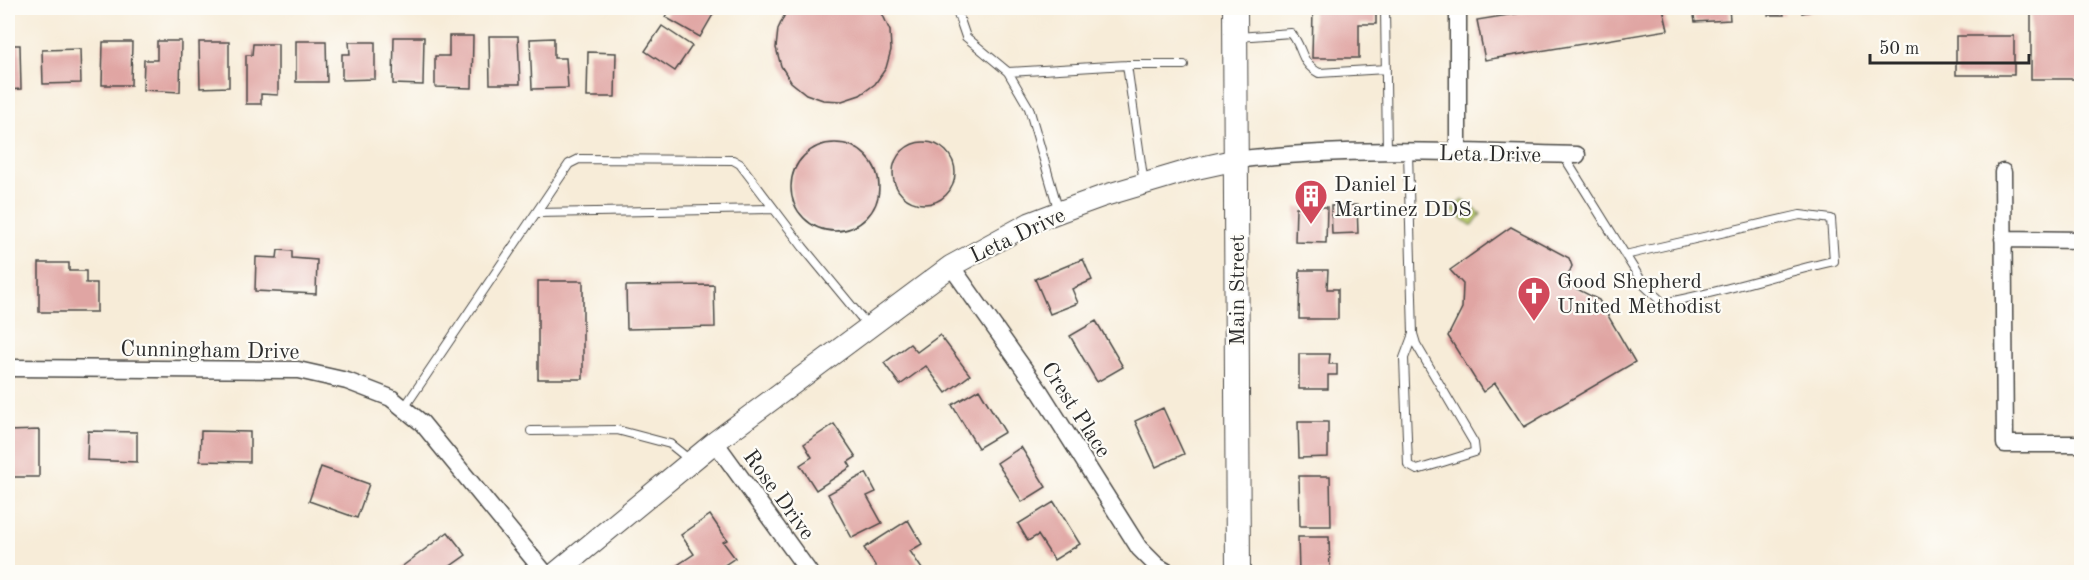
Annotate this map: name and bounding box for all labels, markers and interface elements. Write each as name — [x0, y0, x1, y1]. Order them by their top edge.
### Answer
scale bar — [1870, 27, 2029, 65]
text: 50 m — [1879, 40, 1919, 58]
street label: Leta Drive — [1439, 143, 1541, 167]
place label: Daniel L Martinez DDS — [1334, 174, 1472, 221]
building icon: Daniel L Martinez DDS — [1293, 178, 1329, 225]
street label: Leta Drive — [967, 204, 1069, 267]
street label: Main Street — [1227, 234, 1249, 346]
place label: Good Shepherd United Methodist — [1557, 271, 1721, 318]
church icon: Good Shepherd United Methodist — [1516, 275, 1552, 322]
street label: Cunningham Drive — [120, 338, 300, 364]
street label: Crest Place — [1036, 358, 1114, 462]
street label: Rose Drive — [739, 446, 818, 544]

